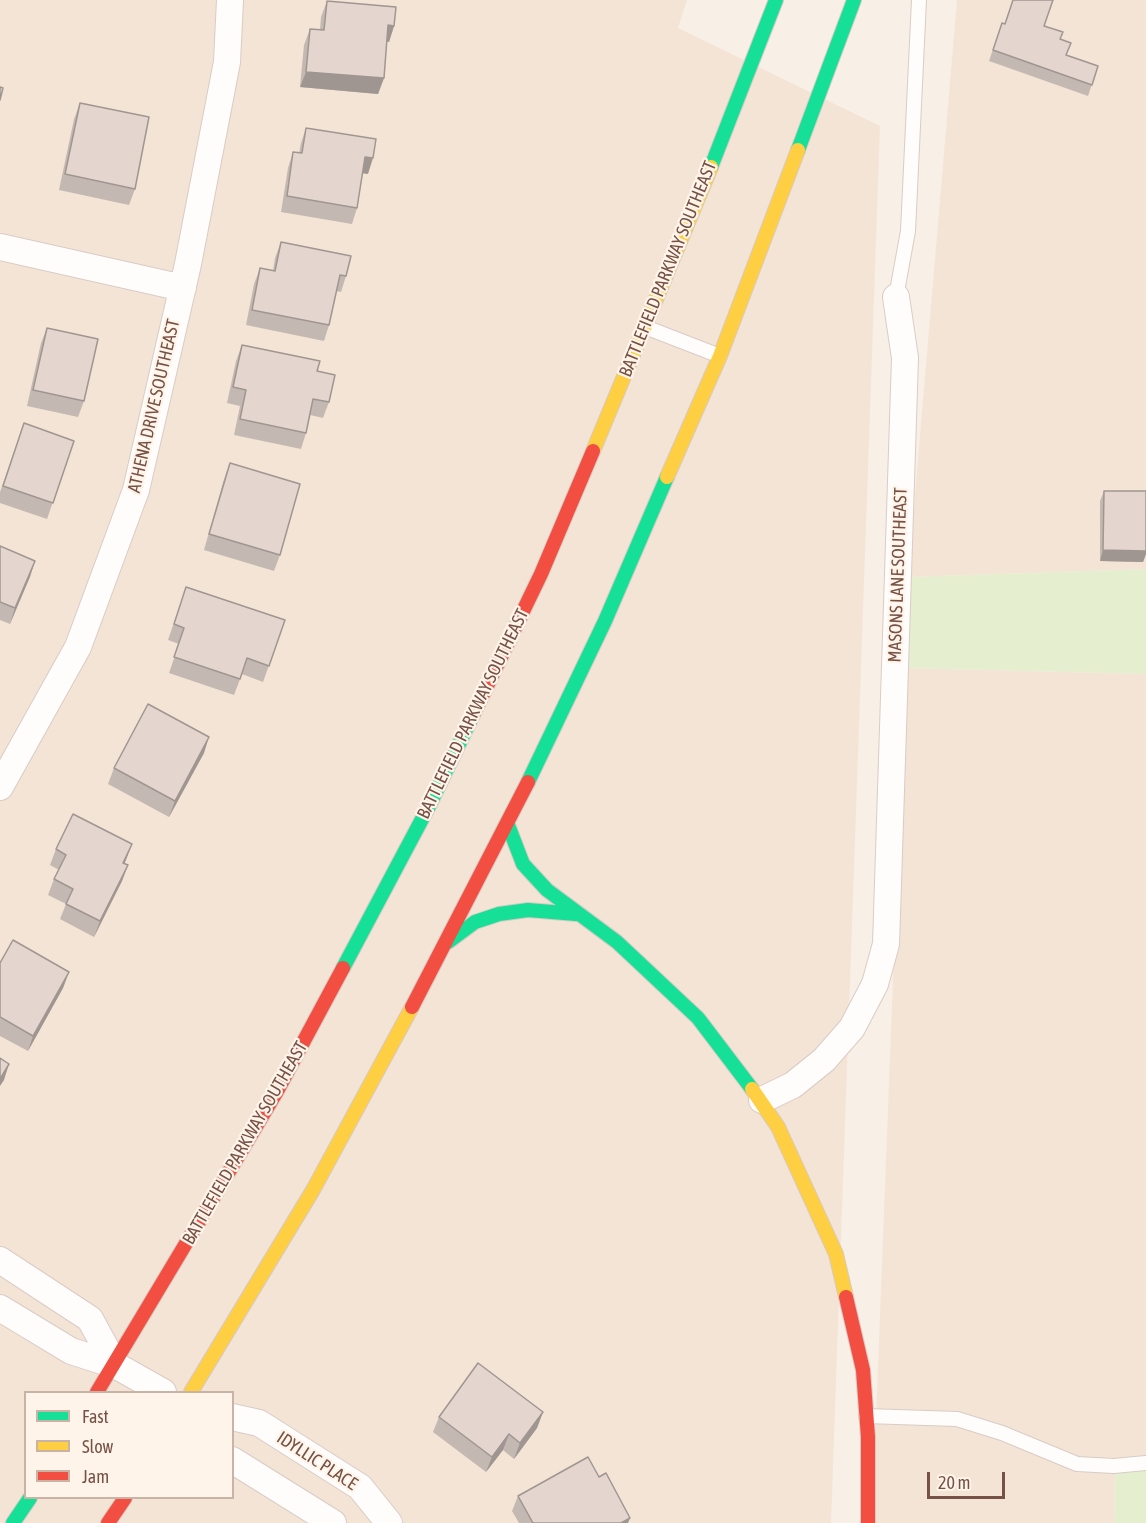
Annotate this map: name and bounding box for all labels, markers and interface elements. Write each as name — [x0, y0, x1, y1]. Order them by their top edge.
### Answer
street label: BATTLEFIELD PARKWAY SOUTHEAST — [615, 158, 721, 380]
street label: ATHENA DRIVE SOUTHEAST — [123, 317, 185, 495]
street label: MASONS LANE SOUTHEAST — [884, 487, 912, 663]
street label: BATTLEFIELD PARKWAY SOUTHEAST — [413, 605, 533, 823]
street label: BATTLEFIELD PARKWAY SOUTHEAST — [178, 1038, 312, 1248]
legend — [24, 1391, 234, 1499]
text: Fast — [82, 1406, 109, 1427]
street label: IDYLLIC PLACE — [273, 1427, 361, 1495]
text: Slow — [82, 1436, 113, 1457]
scale bar — [930, 1460, 1008, 1498]
text: Jam — [82, 1466, 109, 1487]
text: 20 m — [938, 1472, 970, 1493]

